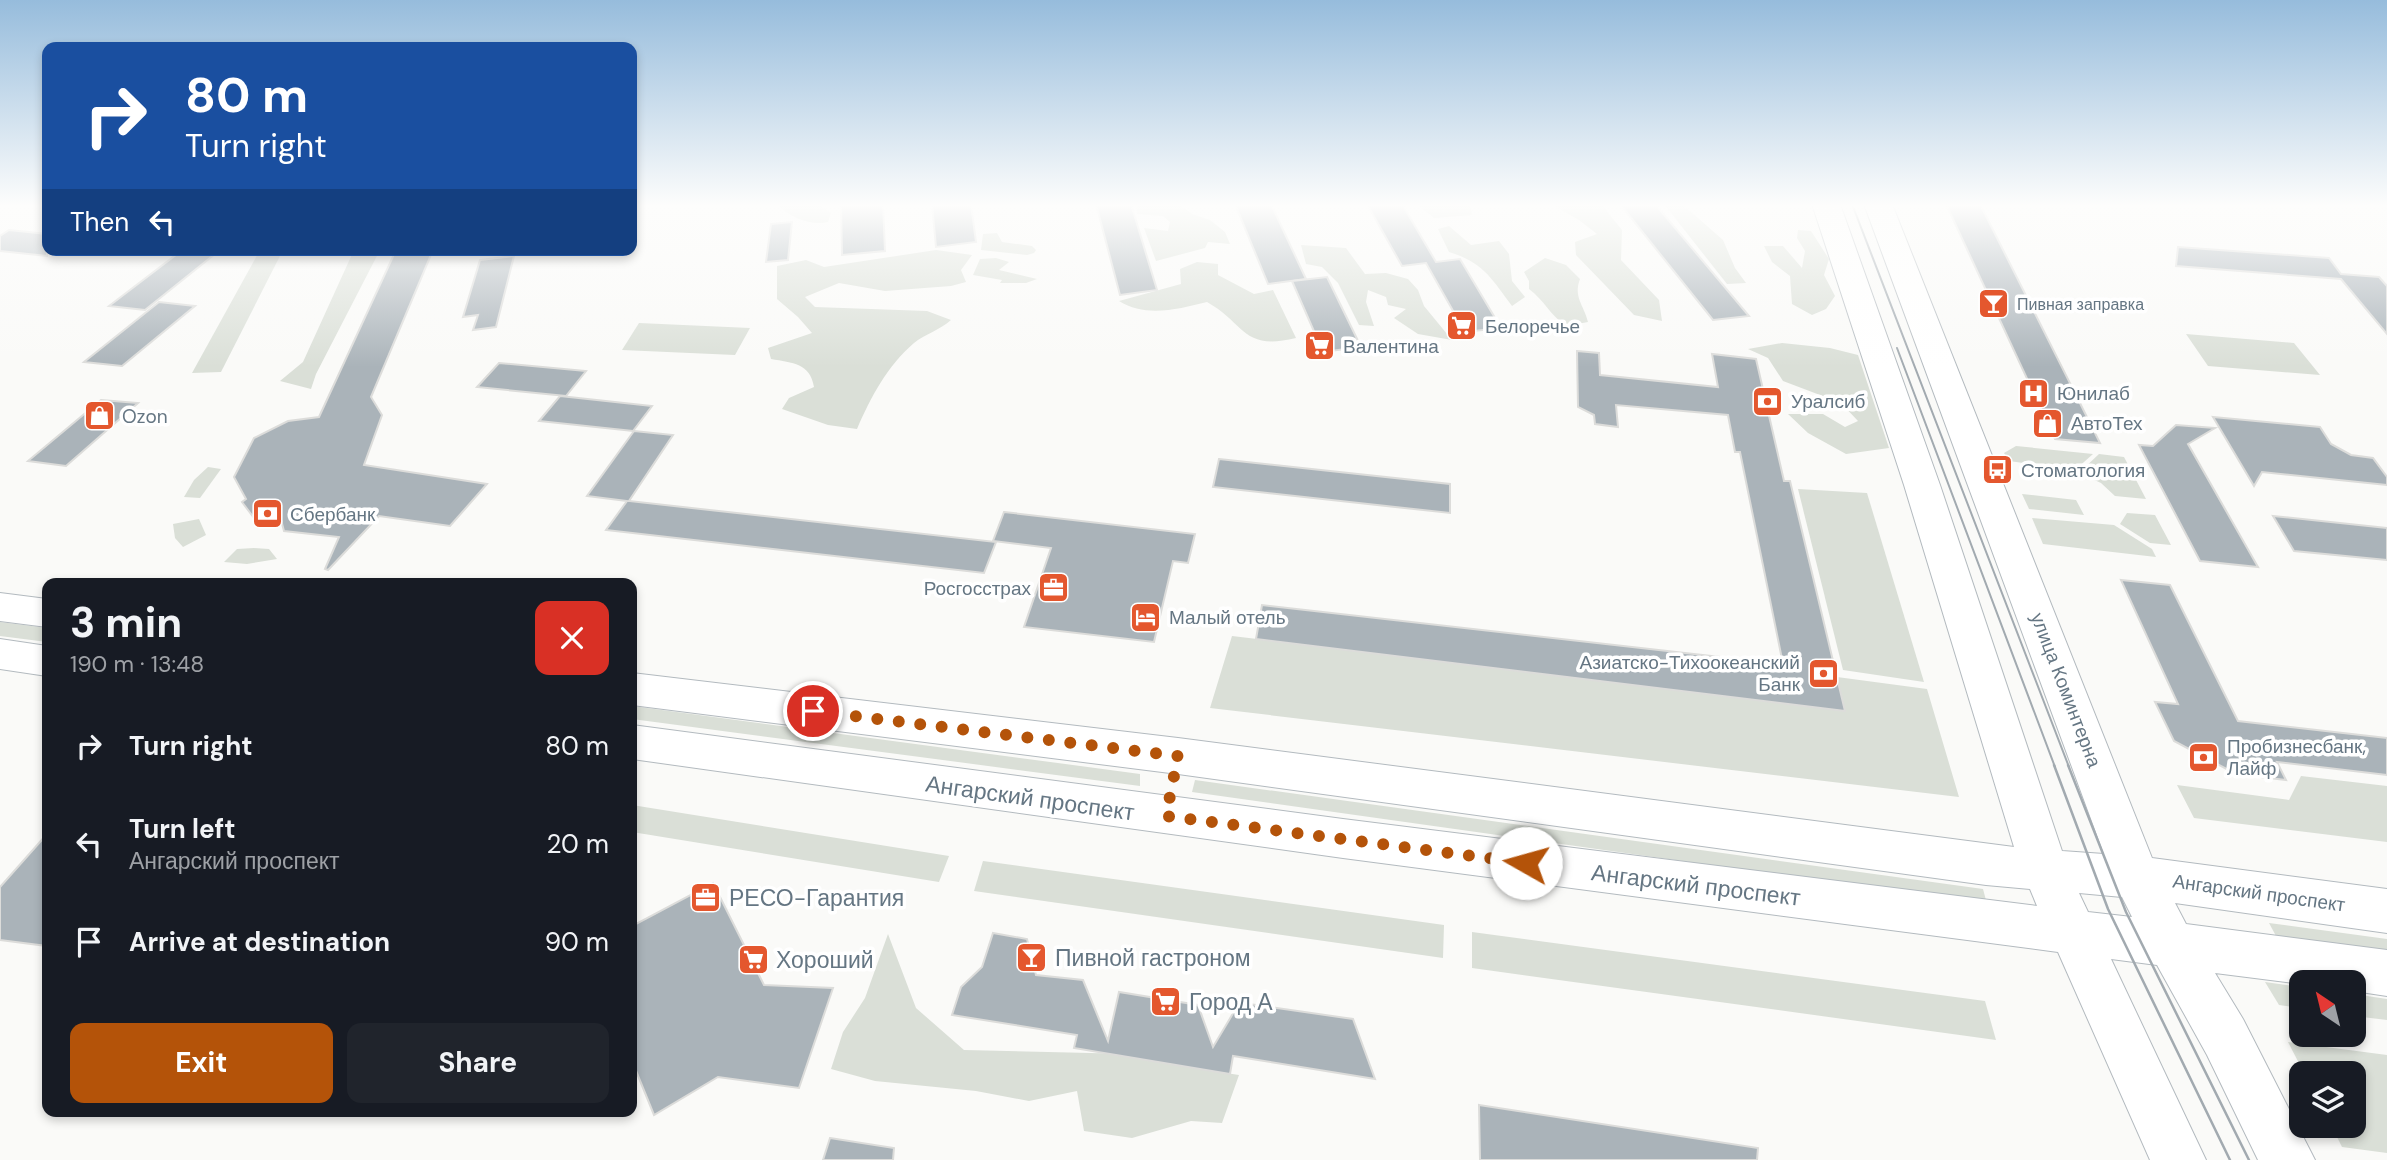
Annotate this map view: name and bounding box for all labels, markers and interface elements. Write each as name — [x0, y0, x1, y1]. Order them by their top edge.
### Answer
text: 80 m — [185, 63, 308, 127]
icon: right — [70, 70, 161, 161]
text: Turn right — [185, 125, 327, 167]
icon: left — [143, 203, 181, 241]
text: Then — [70, 205, 129, 239]
bar icon: Пивная заправка — [1977, 287, 2011, 321]
place label: Пивная заправка — [2017, 294, 2144, 315]
supermarket icon: Белоречье — [1445, 309, 1479, 343]
place label: Белоречье — [1485, 314, 1580, 339]
supermarket icon: Валентина — [1303, 329, 1337, 363]
place label: Валентина — [1343, 334, 1439, 359]
hospital icon: Юнилаб — [2017, 376, 2051, 410]
place label: Юнилаб — [2057, 381, 2130, 406]
bank icon: Уралсиб — [1751, 384, 1785, 418]
place label: Уралсиб — [1791, 389, 1866, 414]
shop icon: Ozon — [82, 399, 116, 433]
place label: Ozon — [122, 404, 168, 429]
shop icon: АвтоТех — [2031, 406, 2065, 440]
place label: АвтоТех — [2071, 411, 2143, 436]
bus stop icon: Стоматология — [1981, 453, 2015, 487]
place label: Стоматология — [2021, 458, 2145, 483]
bank icon: Сбербанк — [250, 497, 284, 531]
place label: Сбербанк — [290, 502, 376, 527]
office icon: Росгосстрах — [1037, 571, 1071, 605]
place label: Росгосстрах — [924, 576, 1031, 601]
text: 3 min — [70, 595, 182, 650]
hotel icon: Малый отель — [1129, 600, 1163, 634]
button: close — [535, 601, 609, 675]
place label: Малый отель — [1169, 605, 1286, 630]
street label: улица Коминтерна — [2025, 609, 2107, 771]
text: 190 m · 13:48 — [70, 649, 204, 679]
place label: Азиатско-Тихоокеанский Банк — [1579, 650, 1801, 697]
bank icon: Азиатско-Тихоокеанский Банк — [1806, 656, 1840, 690]
pin — [783, 681, 843, 741]
icon: arrive — [794, 692, 832, 730]
icon: right — [70, 727, 108, 765]
text: Turn right — [129, 729, 253, 763]
text: 80 m — [545, 729, 609, 763]
place label: Пробизнесбанк, Лайф — [2227, 734, 2366, 781]
bank icon: Пробизнесбанк, Лайф — [2187, 740, 2221, 774]
street label: Ангарский проспект — [924, 768, 1137, 828]
text: Turn left — [129, 812, 236, 846]
icon: left — [70, 825, 108, 863]
position arrow — [1489, 826, 1563, 900]
text: 20 m — [546, 827, 609, 861]
text: Ангарский проспект — [129, 846, 340, 876]
street label: Ангарский проспект — [1590, 857, 1803, 913]
street label: Ангарский проспект — [2171, 869, 2347, 918]
office icon: РЕСО-Гарантия — [689, 881, 723, 915]
place label: РЕСО-Гарантия — [729, 883, 904, 913]
icon: arrive — [70, 923, 108, 961]
text: Arrive at destination — [129, 925, 390, 959]
text: 90 m — [545, 925, 609, 959]
bar icon: Пивной гастроном — [1015, 941, 1049, 975]
supermarket icon: Хороший — [736, 943, 770, 977]
place label: Пивной гастроном — [1055, 943, 1251, 973]
place label: Хороший — [776, 945, 874, 975]
north arrow — [2289, 970, 2366, 1046]
map controls — [2289, 970, 2366, 1138]
supermarket icon: Город А — [1149, 985, 1183, 1019]
place label: Город А — [1189, 987, 1273, 1017]
button: Exit — [70, 1023, 333, 1103]
button: Share — [347, 1023, 609, 1103]
button: layers — [2289, 1061, 2366, 1138]

